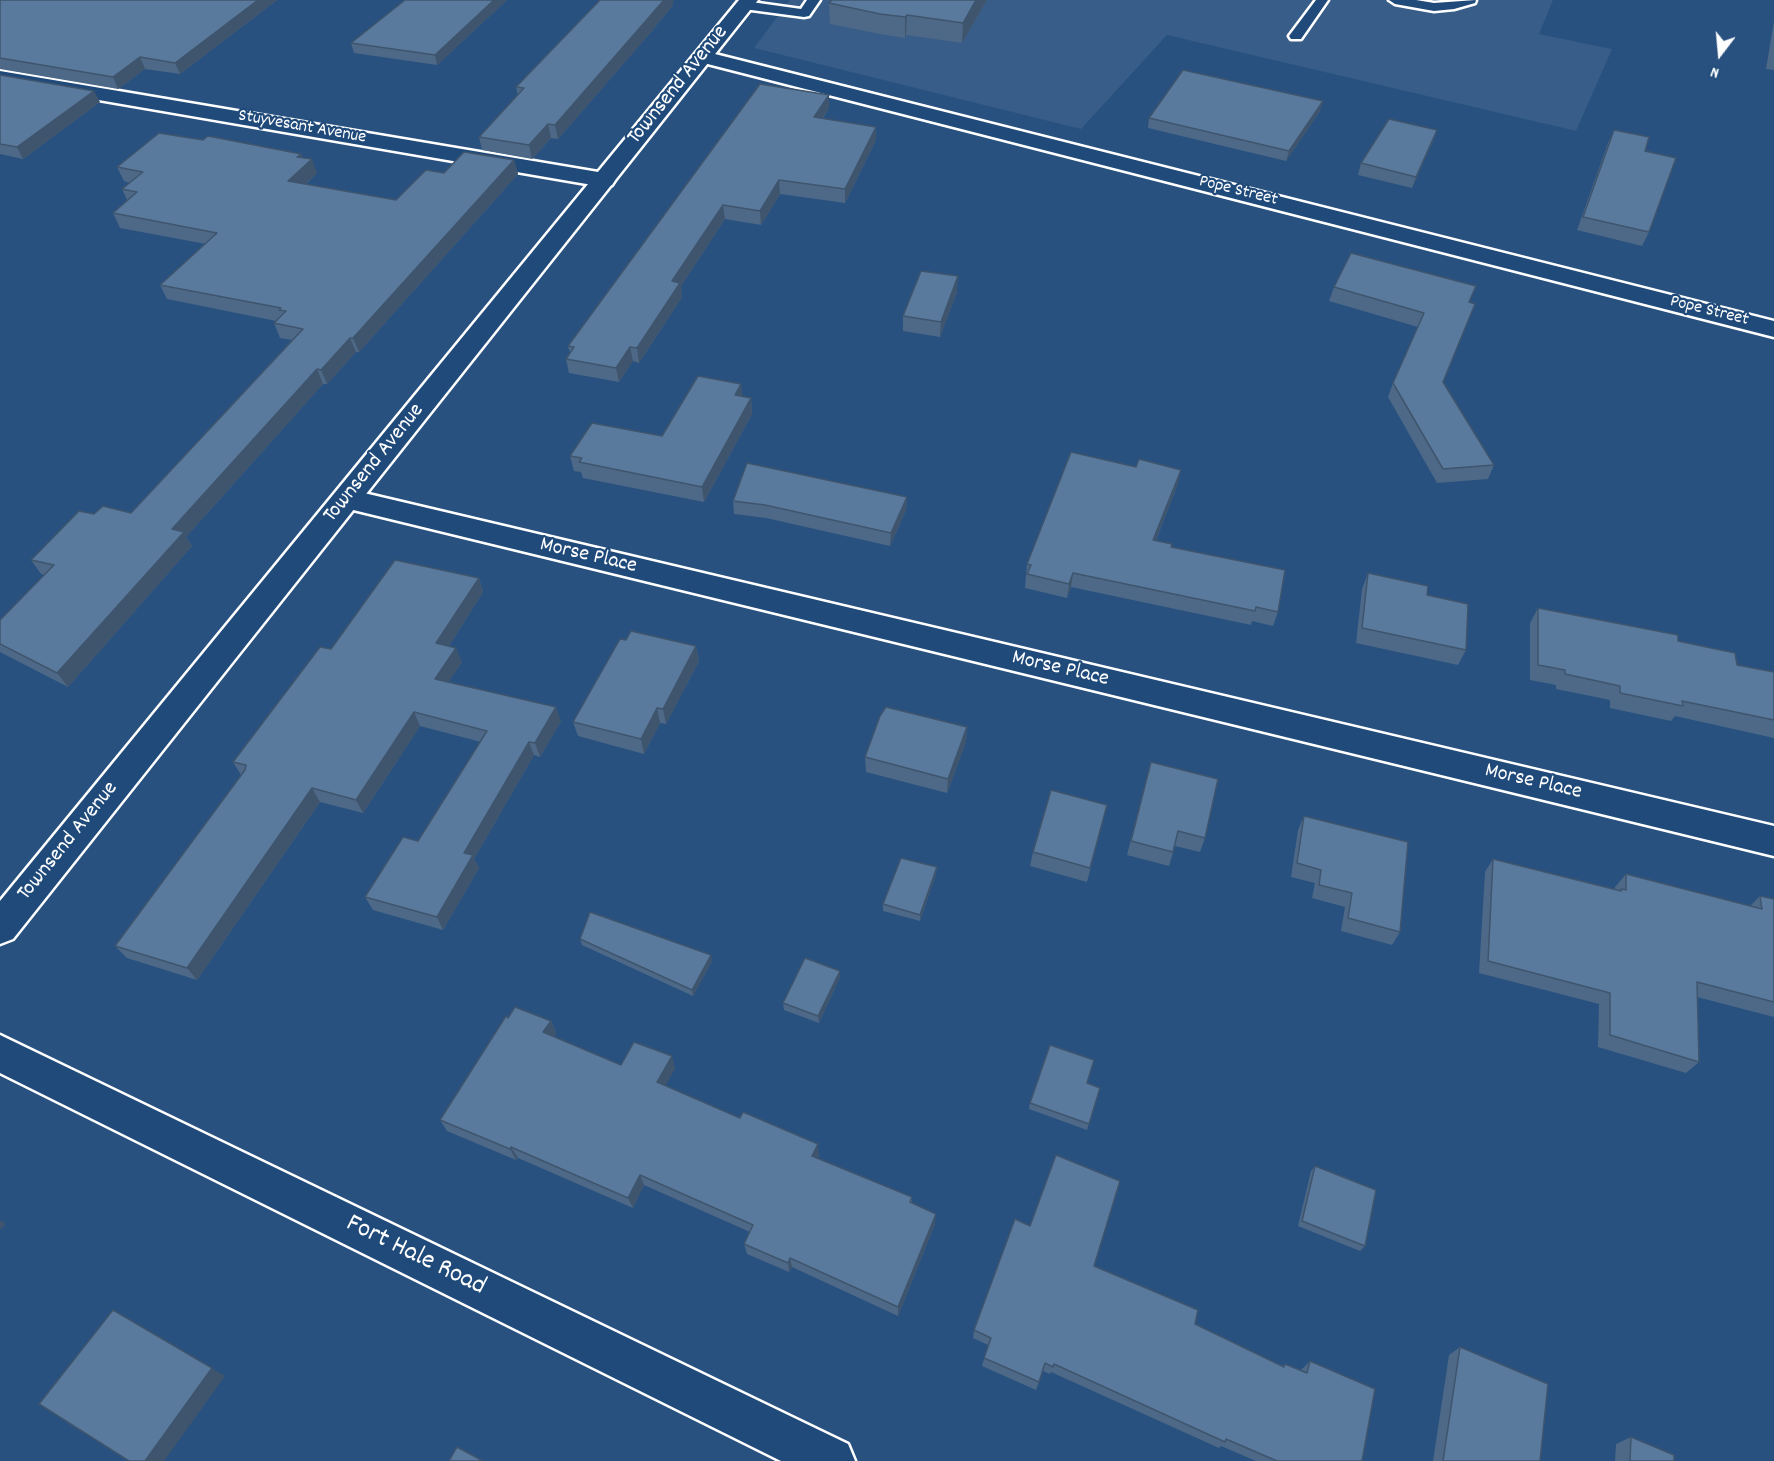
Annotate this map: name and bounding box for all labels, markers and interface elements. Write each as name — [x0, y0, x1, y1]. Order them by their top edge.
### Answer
street label: Townsend Avenue — [623, 21, 735, 151]
north arrow — [1690, 24, 1750, 84]
text: N — [1708, 60, 1722, 84]
street label: Stuyvesant Avenue — [236, 106, 368, 150]
street label: Pope Street — [1196, 172, 1280, 212]
street label: Pope Street — [1667, 292, 1751, 332]
street label: Townsend Avenue — [319, 399, 431, 529]
street label: Morse Place — [537, 533, 639, 581]
street label: Morse Place — [1009, 646, 1111, 694]
street label: Morse Place — [1482, 759, 1584, 807]
street label: Townsend Avenue — [13, 777, 125, 907]
street label: Fort Hale Road — [340, 1209, 490, 1305]

